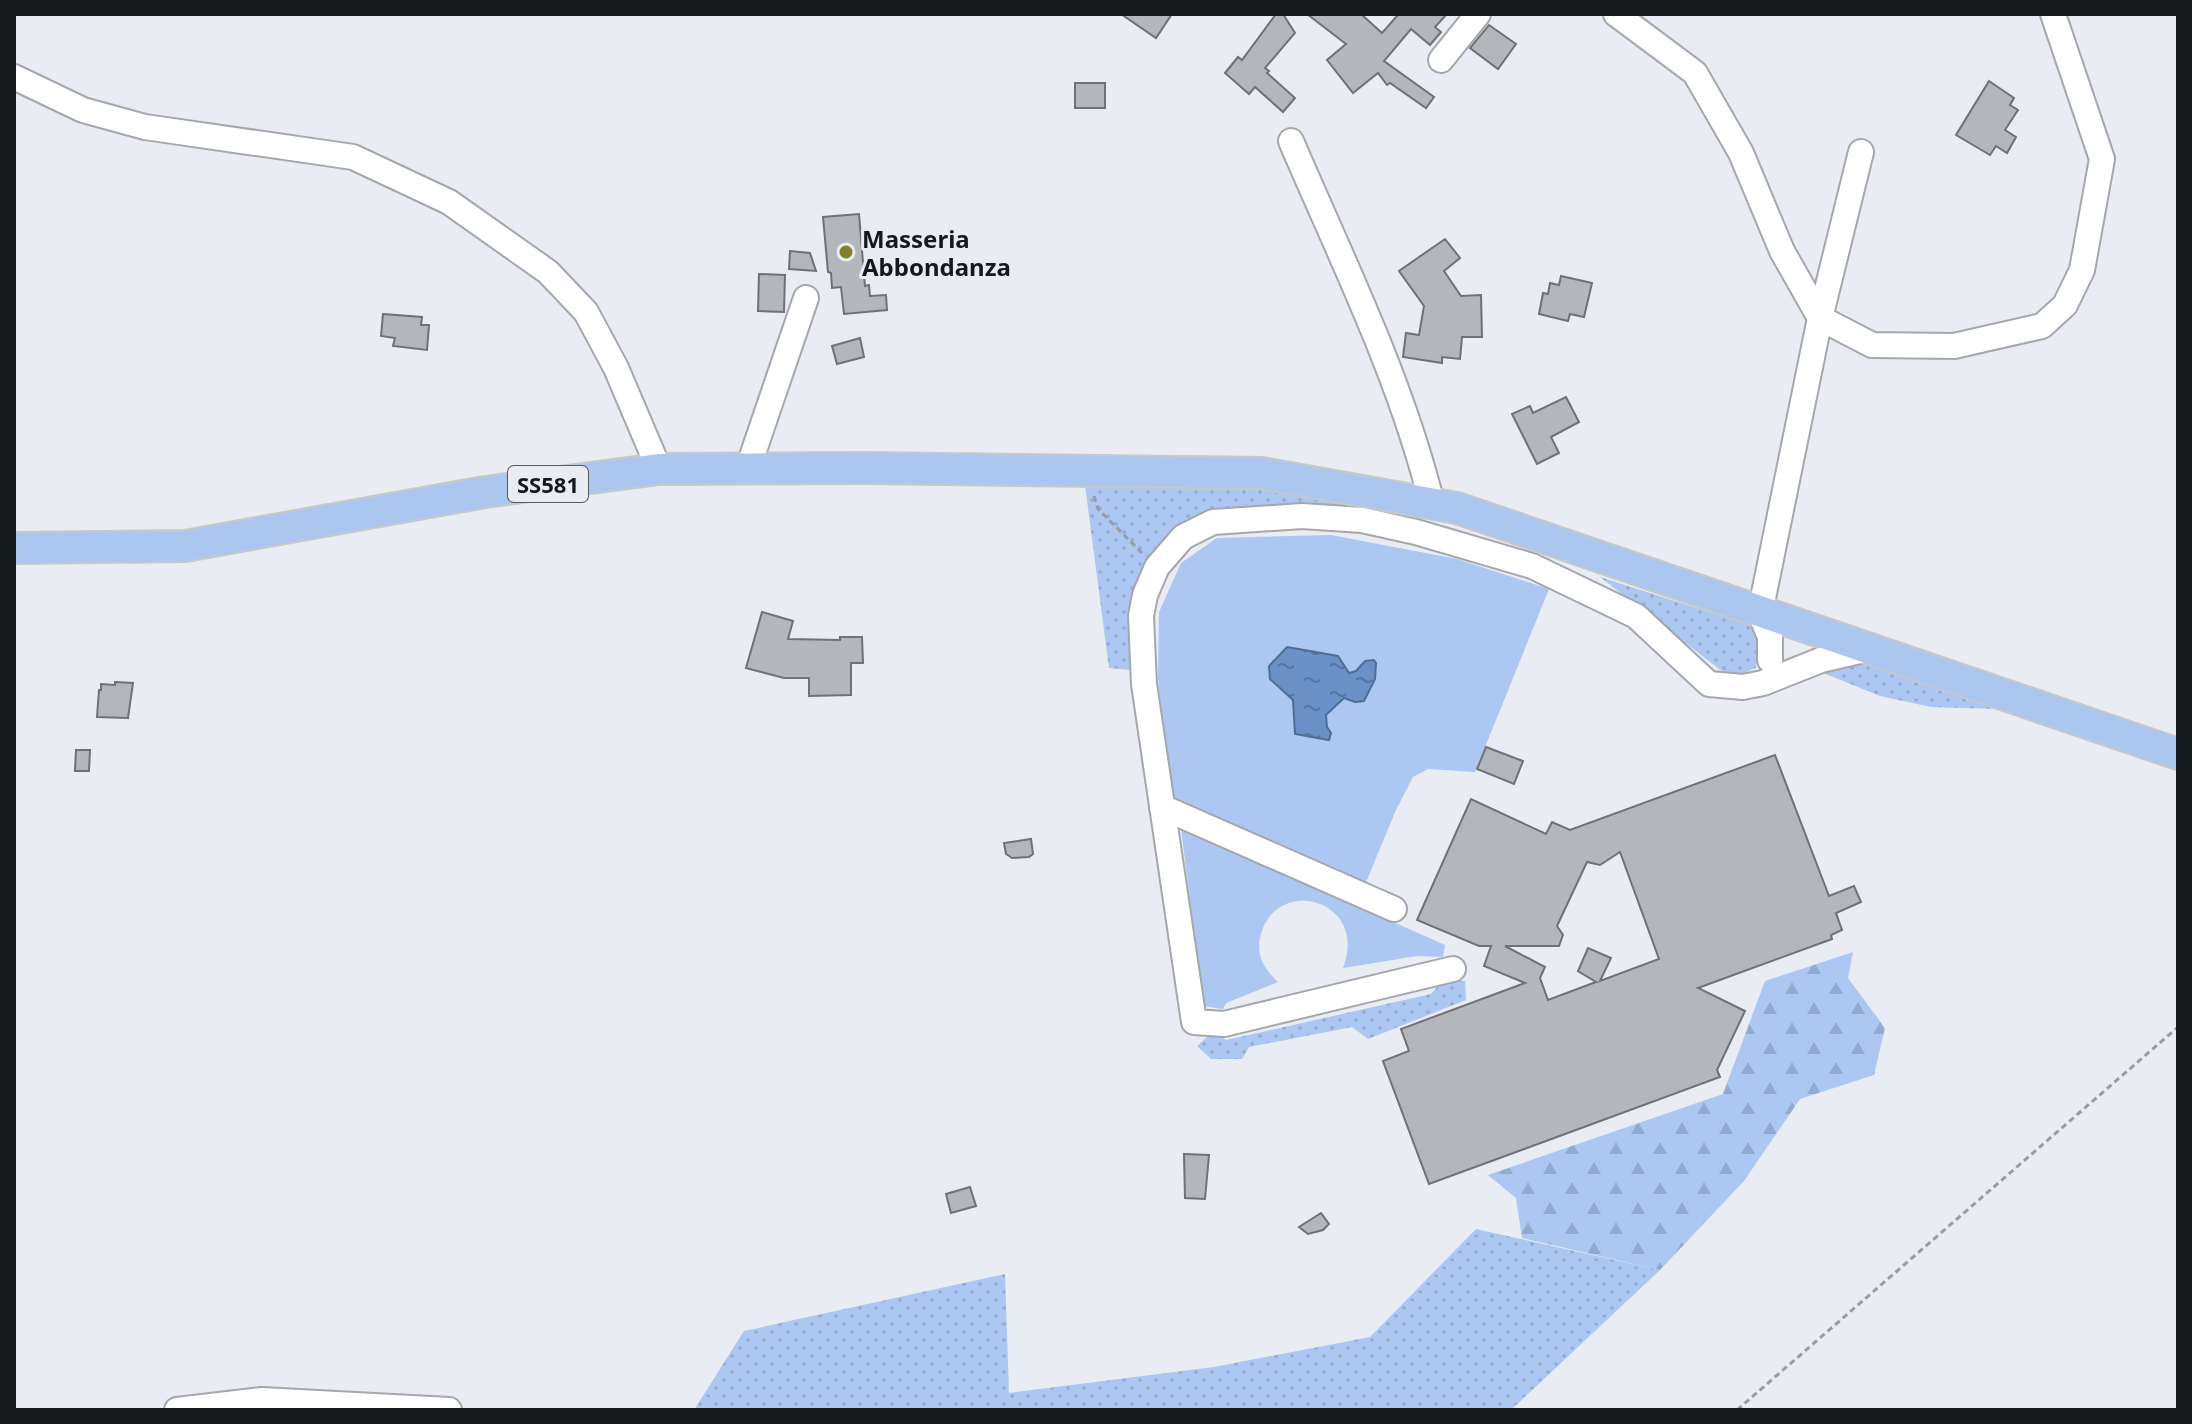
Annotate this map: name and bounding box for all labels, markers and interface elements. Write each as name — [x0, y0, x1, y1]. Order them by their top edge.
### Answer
place label: Masseria Abbondanza — [862, 222, 1011, 283]
marker: Masseria Abbondanza — [837, 243, 855, 261]
road number: SS581 — [508, 466, 588, 502]

